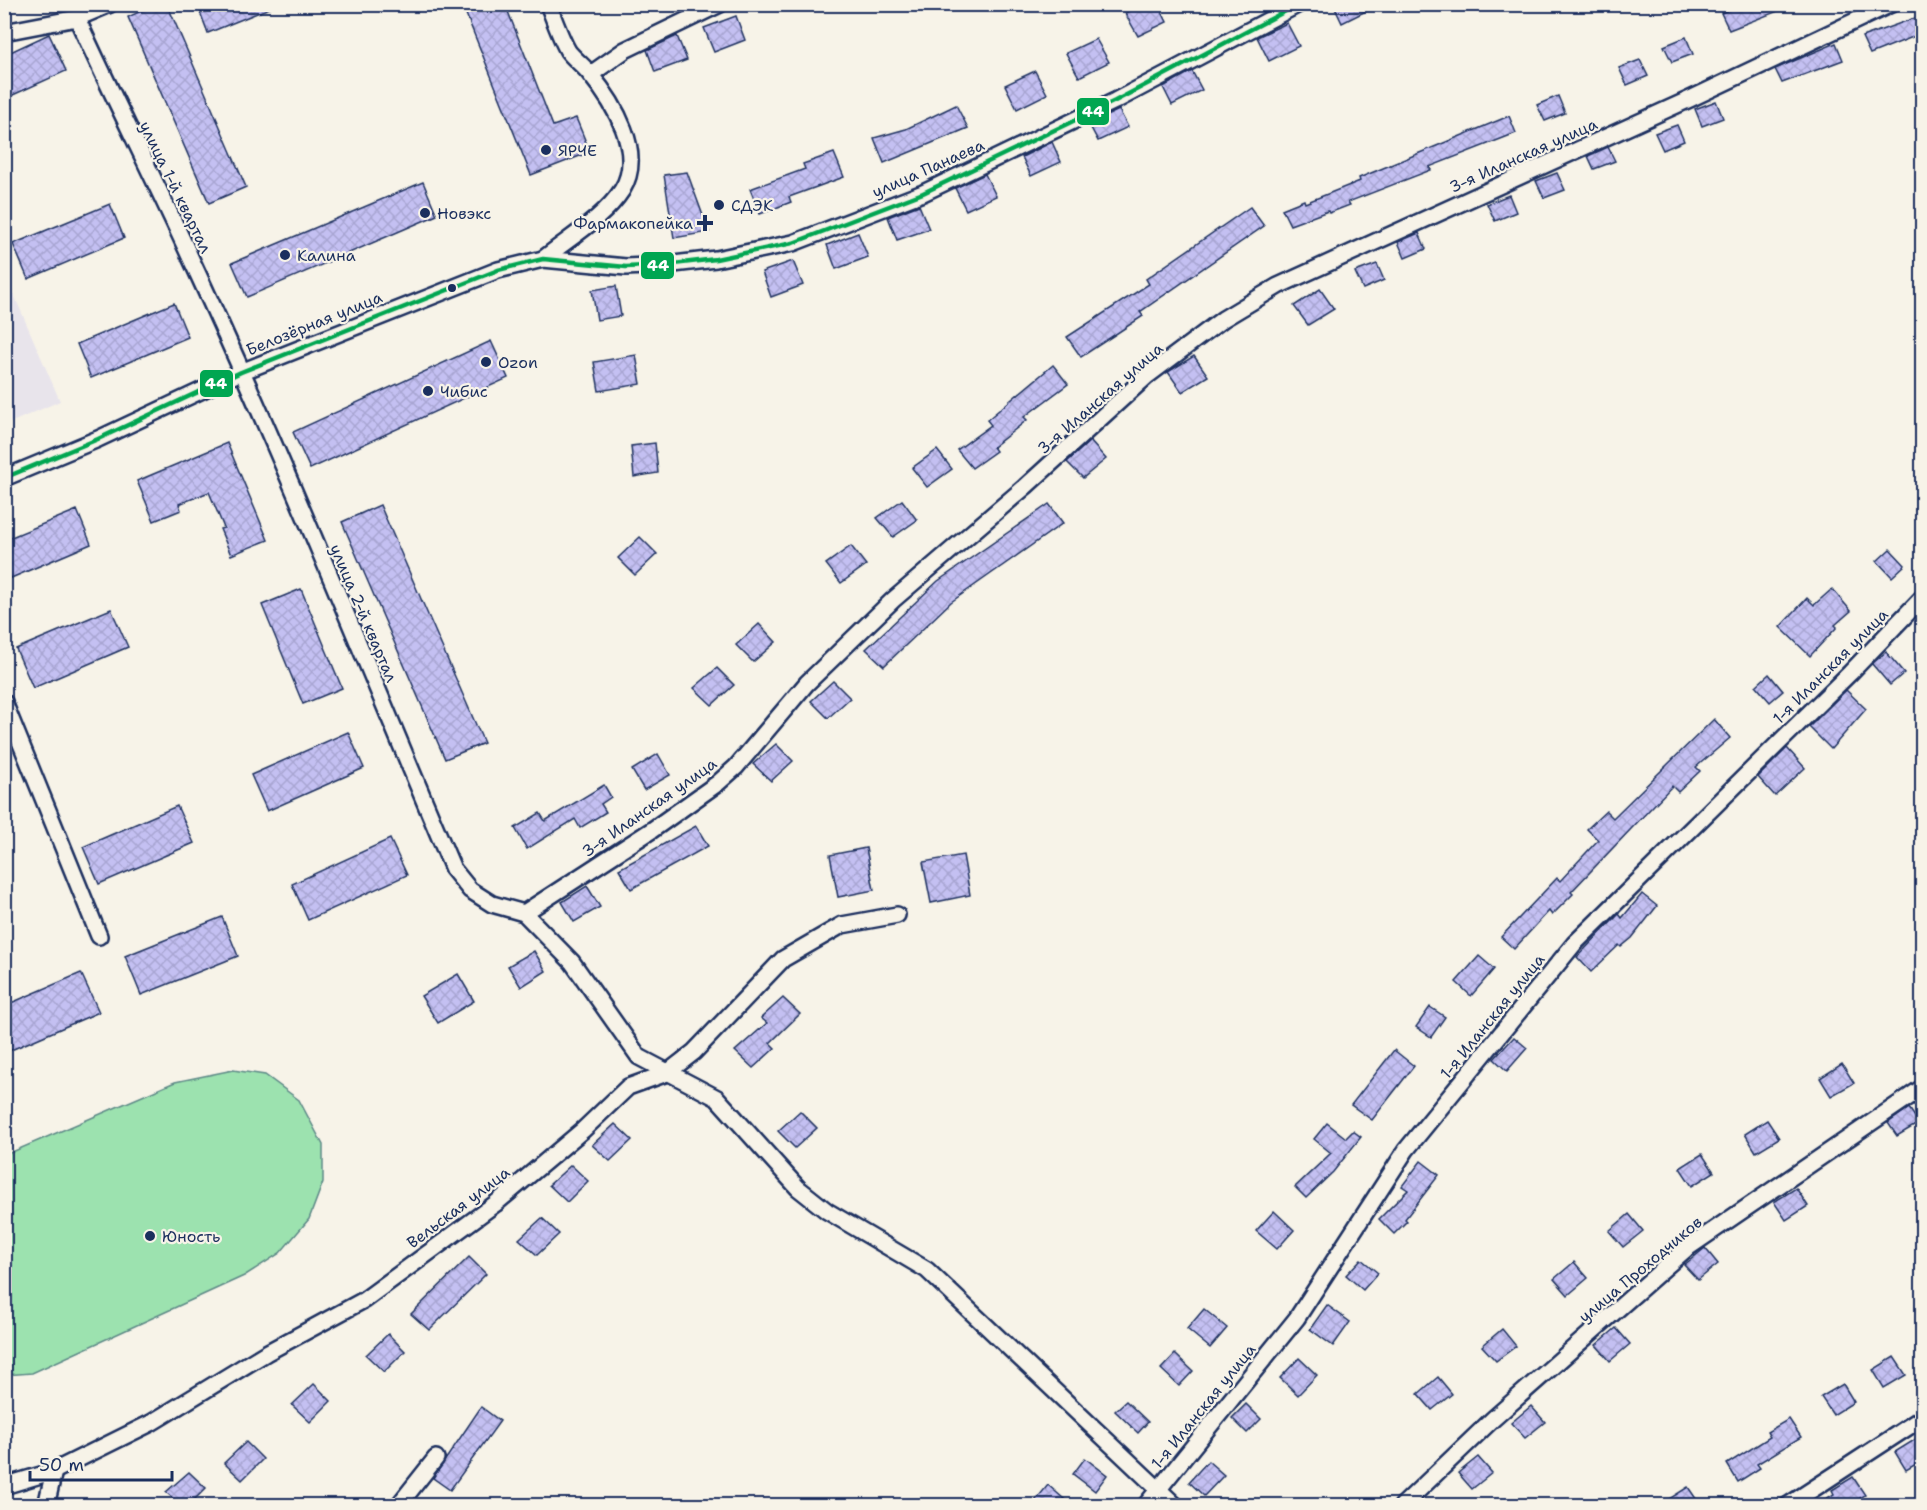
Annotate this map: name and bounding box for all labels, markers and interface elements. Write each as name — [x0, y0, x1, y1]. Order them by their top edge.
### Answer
line badge: 44 — [1076, 97, 1110, 126]
text: 44 — [1082, 101, 1104, 122]
street label: 3-я Иланская улица — [1446, 113, 1601, 198]
street label: улица 1-й квартал — [135, 118, 217, 257]
street label: улица Панаева — [869, 134, 988, 203]
place label: ЯРЧЕ — [558, 140, 597, 161]
marker: ЯРЧЕ — [539, 143, 553, 157]
place label: СДЭК — [731, 195, 774, 216]
marker: СДЭК — [712, 198, 726, 212]
place label: Новэкс — [437, 203, 491, 224]
marker: Новэкс — [418, 206, 432, 220]
place label: Фармакопейка — [573, 213, 693, 234]
marker: Фармакопейка — [698, 216, 712, 230]
place label: Калина — [297, 245, 356, 266]
marker: Калина — [278, 248, 292, 262]
line badge: 44 — [640, 251, 675, 280]
text: 44 — [647, 255, 669, 276]
unlabelled marker — [446, 282, 458, 294]
street label: Белозёрная улица — [243, 287, 385, 360]
street label: 3-я Иланская улица — [1033, 338, 1168, 459]
place label: Ozon — [498, 352, 538, 373]
marker: Ozon — [479, 355, 493, 369]
line badge: 44 — [199, 369, 234, 398]
text: 44 — [205, 373, 227, 394]
place label: Чибис — [440, 381, 488, 402]
marker: Чибис — [421, 384, 435, 398]
street label: улица 2-й квартал — [325, 541, 402, 686]
street label: 1-я Иланская улица — [1768, 604, 1893, 729]
street label: 3-я Иланская улица — [578, 753, 721, 862]
street label: 1-я Иланская улица — [1435, 949, 1549, 1083]
street label: Вельская улица — [403, 1162, 514, 1253]
street label: улица Проходчиков — [1574, 1212, 1706, 1327]
place label: Юность — [162, 1226, 220, 1247]
marker: Юность — [143, 1229, 157, 1243]
street label: 1-я Иланская улица — [1146, 1339, 1260, 1473]
scale bar — [30, 1444, 172, 1482]
text: 50 m — [39, 1453, 84, 1477]

